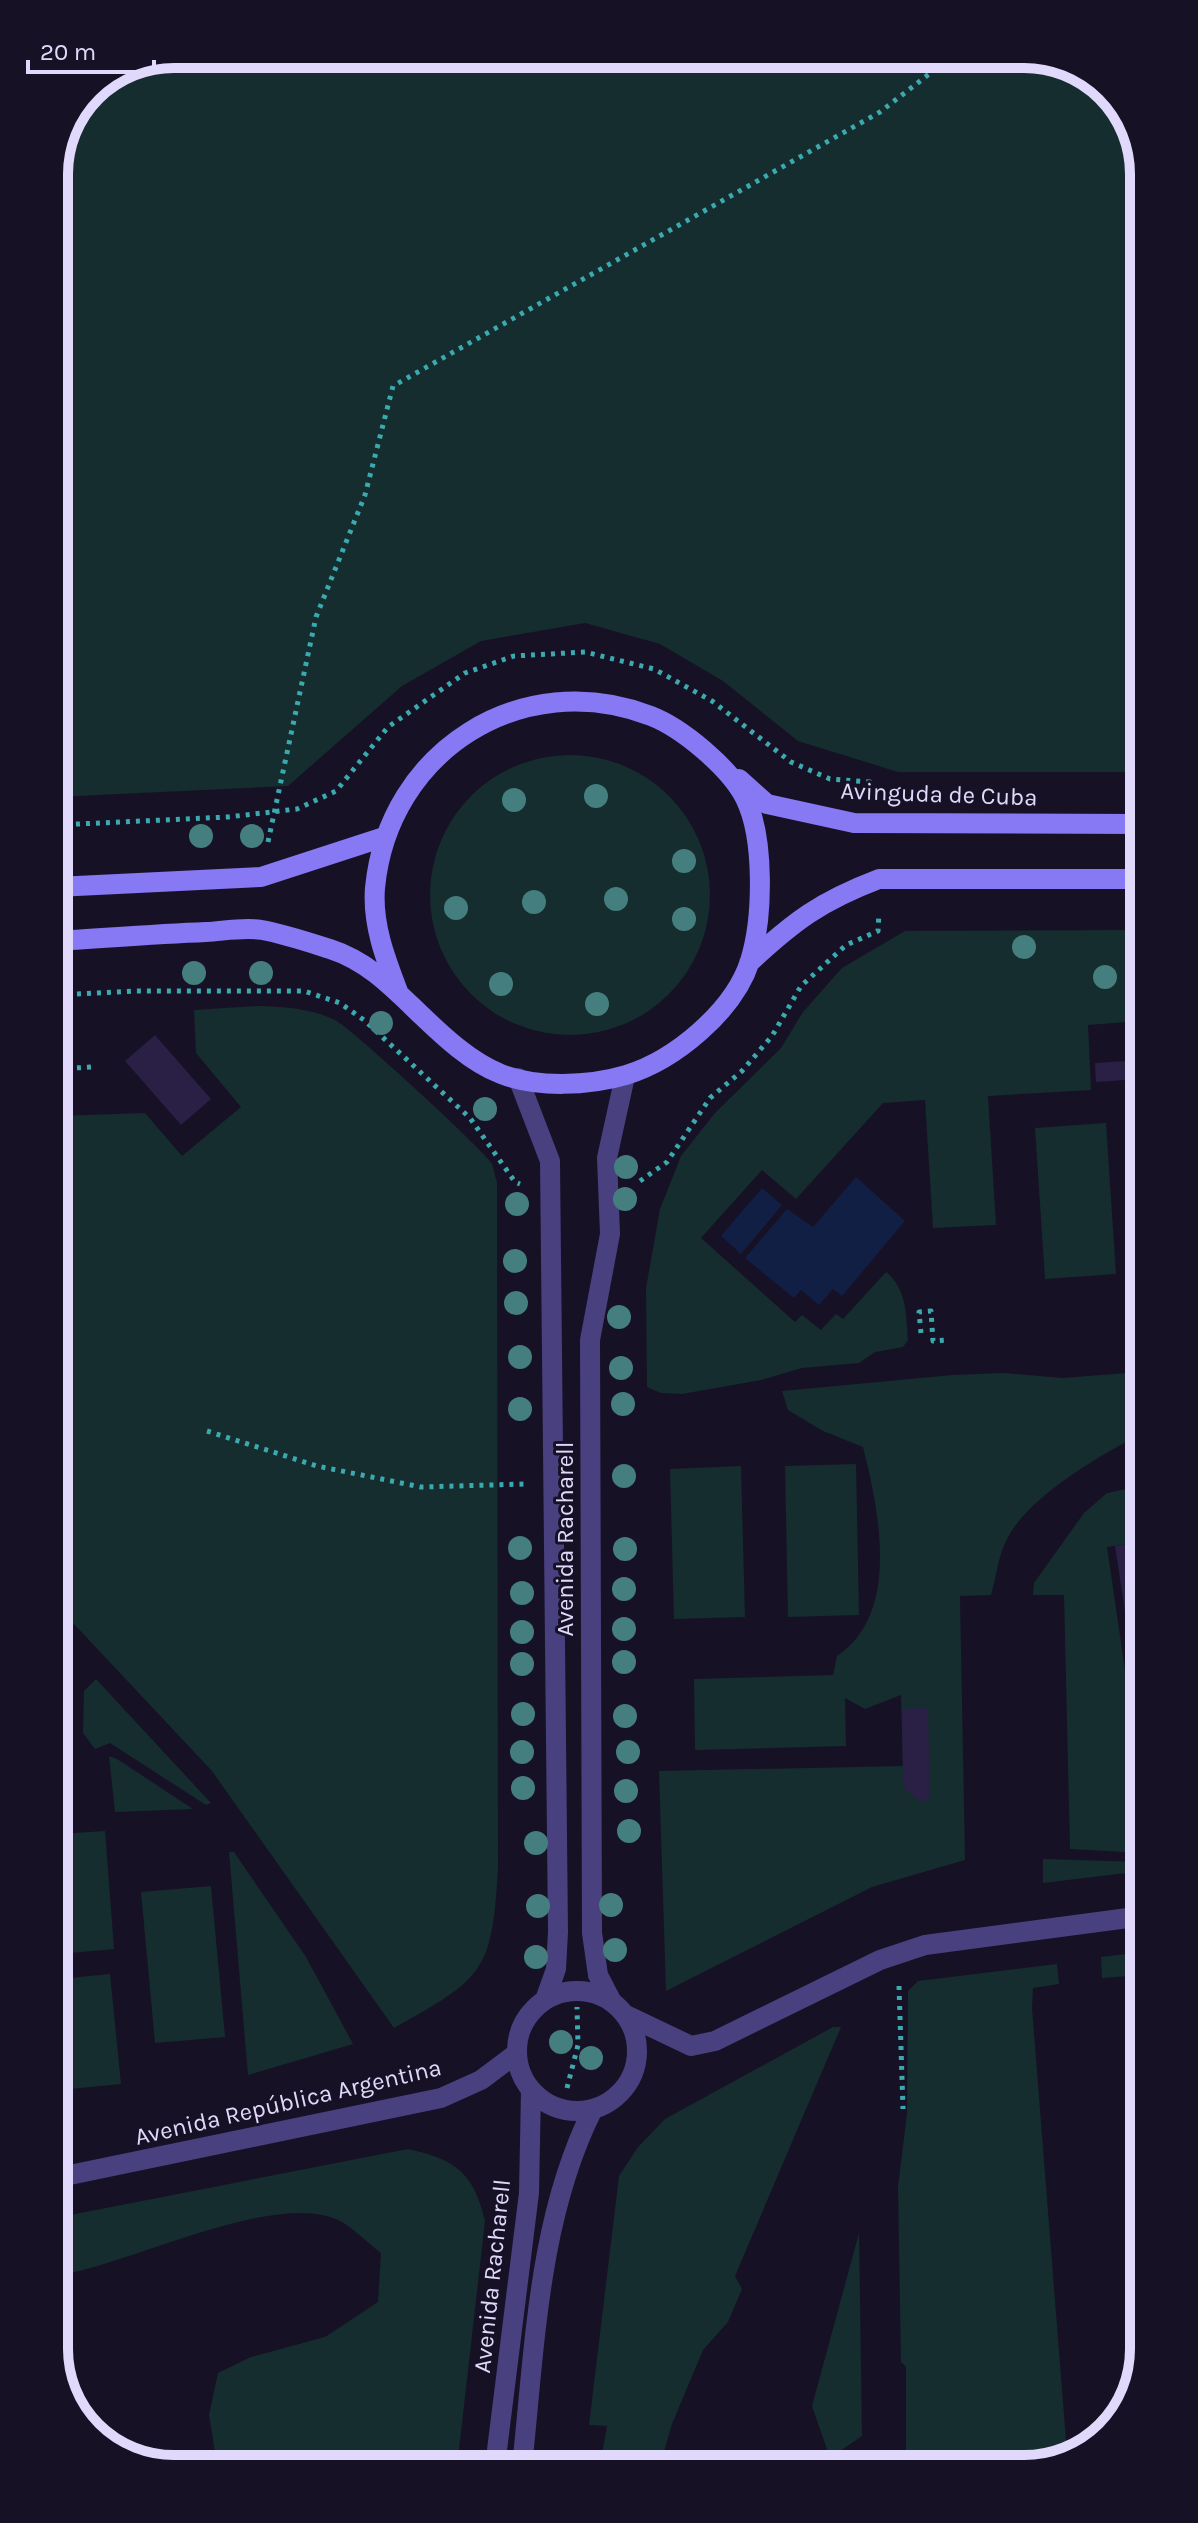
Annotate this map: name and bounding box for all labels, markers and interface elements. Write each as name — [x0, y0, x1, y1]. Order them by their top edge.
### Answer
scale bar — [28, 24, 154, 74]
text: 20 m — [40, 38, 96, 66]
street label: Avinguda de Cuba — [840, 777, 1038, 811]
street label: Avenida Racharell — [551, 1442, 579, 1636]
street label: Avenida República Argentina — [132, 2053, 444, 2151]
street label: Avenida Racharell — [468, 2178, 516, 2374]

